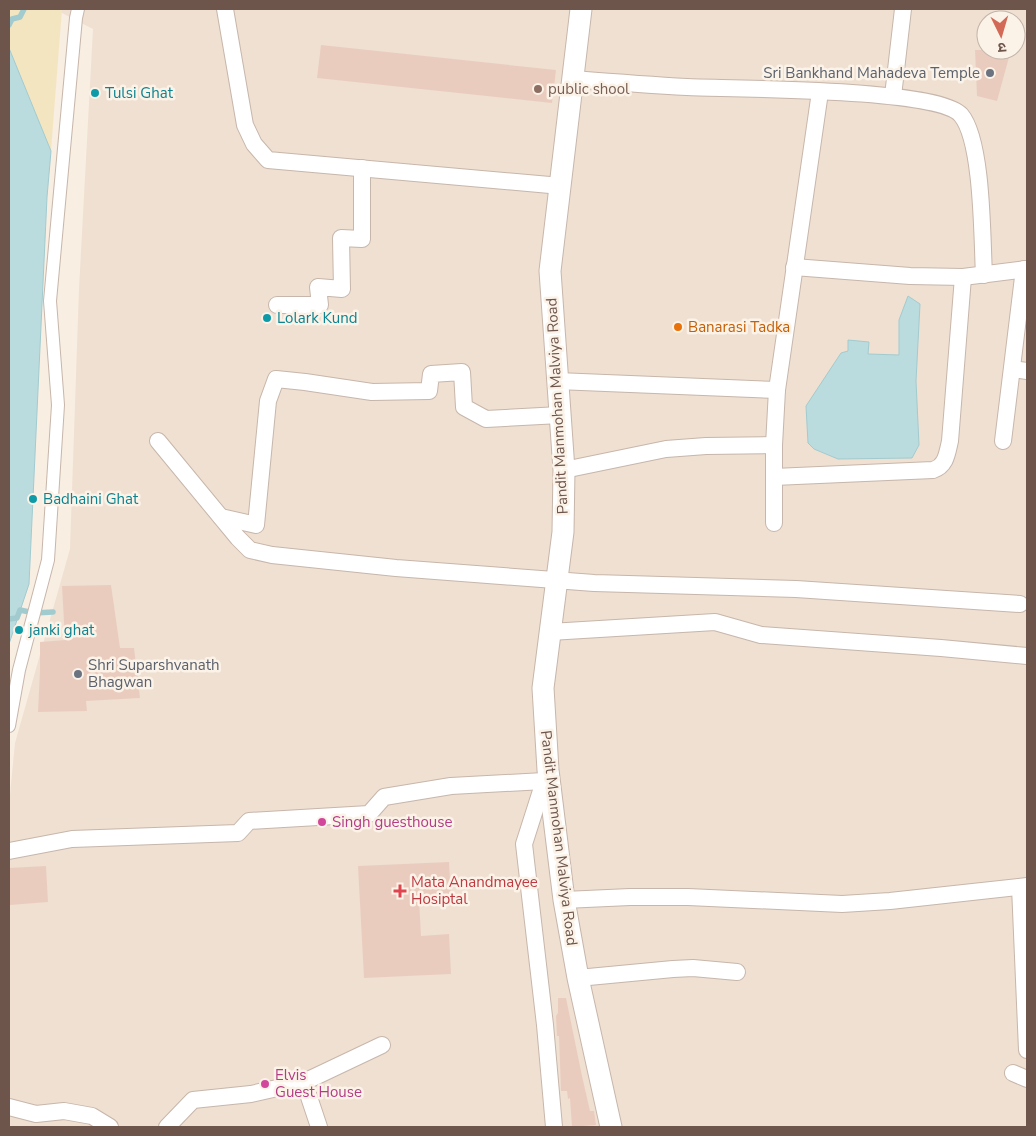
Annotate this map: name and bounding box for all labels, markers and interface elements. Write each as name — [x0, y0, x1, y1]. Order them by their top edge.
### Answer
north arrow — [976, 10, 1026, 60]
text: उ — [996, 38, 1007, 57]
place label: Sri Bankhand Mahadeva Temple — [763, 63, 980, 83]
marker: Sri Bankhand Mahadeva Temple — [984, 67, 996, 79]
place label: public shool — [548, 79, 630, 99]
place label: Tulsi Ghat — [105, 83, 174, 103]
marker: public shool — [532, 83, 544, 95]
marker: Tulsi Ghat — [89, 87, 101, 99]
street label: Pandit Manmohan Malviya Road — [541, 297, 573, 515]
place label: Lolark Kund — [277, 308, 357, 328]
marker: Lolark Kund — [261, 312, 273, 324]
place label: Banarasi Tadka — [688, 317, 790, 337]
marker: Banarasi Tadka — [672, 321, 684, 333]
place label: Badhaini Ghat — [43, 489, 139, 509]
marker: Badhaini Ghat — [27, 493, 39, 505]
place label: janki ghat — [28, 620, 95, 640]
marker: janki ghat — [13, 624, 25, 636]
place label: Shri Suparshvanath Bhagwan — [88, 655, 220, 692]
marker: Shri Suparshvanath Bhagwan — [72, 668, 84, 680]
street label: Pandit Manmohan Malviya Road — [536, 729, 582, 947]
place label: Singh guesthouse — [332, 812, 452, 832]
marker: Singh guesthouse — [316, 816, 328, 828]
place label: Mata Anandmayee Hosiptal — [411, 872, 538, 909]
marker: Mata Anandmayee Hosiptal — [393, 884, 407, 898]
place label: Elvis Guest House — [275, 1065, 362, 1102]
marker: Elvis Guest House — [259, 1078, 271, 1090]

